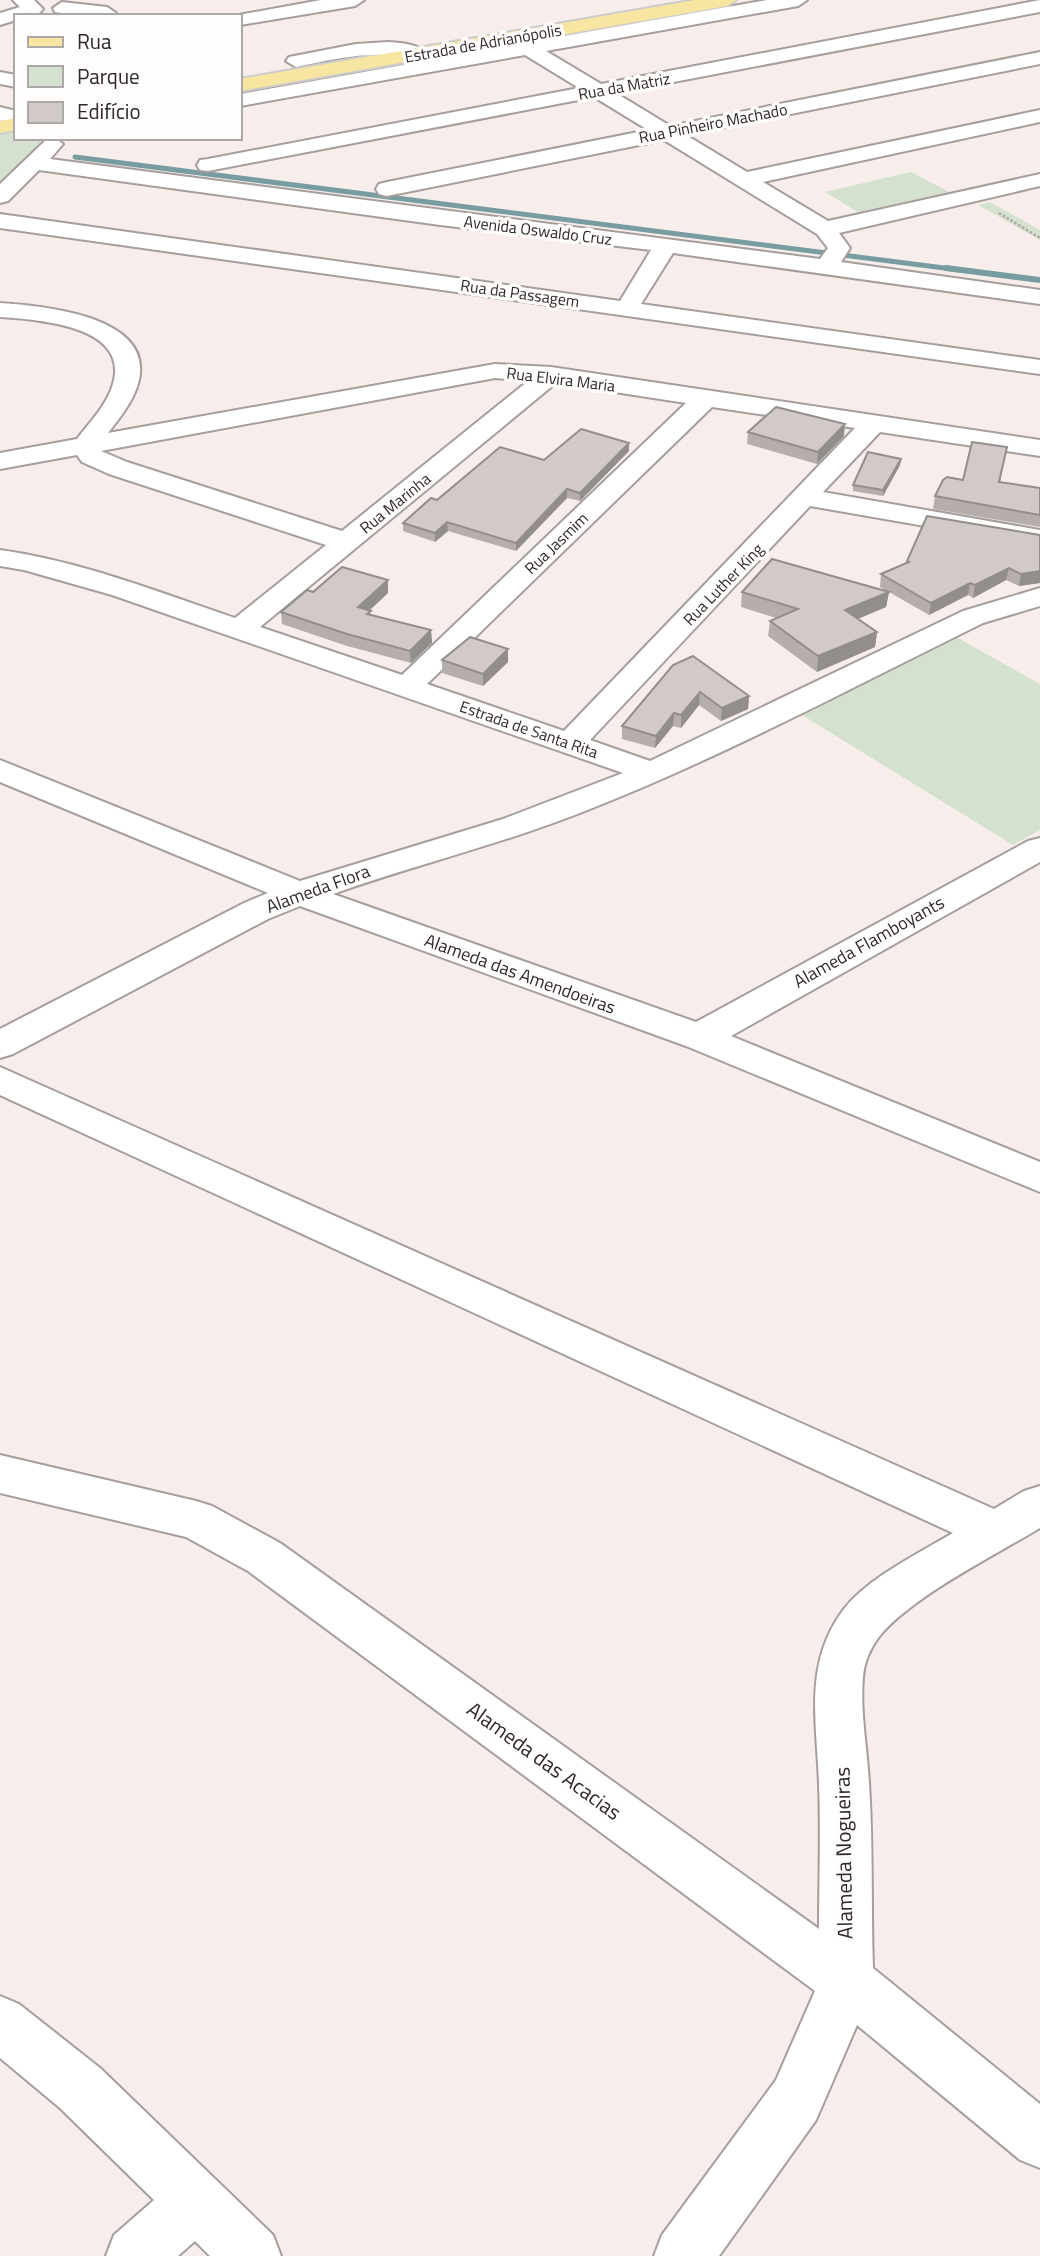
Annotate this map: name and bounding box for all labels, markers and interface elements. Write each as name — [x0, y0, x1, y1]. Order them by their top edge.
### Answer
legend — [14, 14, 242, 140]
street label: Estrada de Adrianópolis — [403, 17, 563, 69]
text: Rua — [77, 25, 112, 57]
text: Parque — [77, 60, 140, 92]
street label: Rua da Matriz — [576, 66, 672, 106]
text: Edifício — [77, 95, 141, 127]
street label: Rua Pinheiro Machado — [637, 97, 789, 149]
street label: Avenida Oswaldo Cruz — [463, 209, 613, 251]
street label: Rua da Passagem — [459, 273, 581, 313]
street label: Rua Elvira Maria — [505, 360, 617, 398]
street label: Rua Marinha — [354, 467, 436, 539]
street label: Rua Jasmim — [519, 507, 593, 579]
street label: Rua Luther King — [677, 537, 769, 631]
street label: Estrada de Santa Rita — [457, 694, 601, 764]
street label: Alameda Flora — [262, 857, 374, 920]
street label: Alameda Flamboyants — [788, 889, 949, 994]
street label: Alameda das Amendoeiras — [421, 926, 620, 1021]
street label: Alameda das Acacias — [461, 1693, 629, 1827]
street label: Alameda Nogueiras — [826, 1767, 861, 1939]

